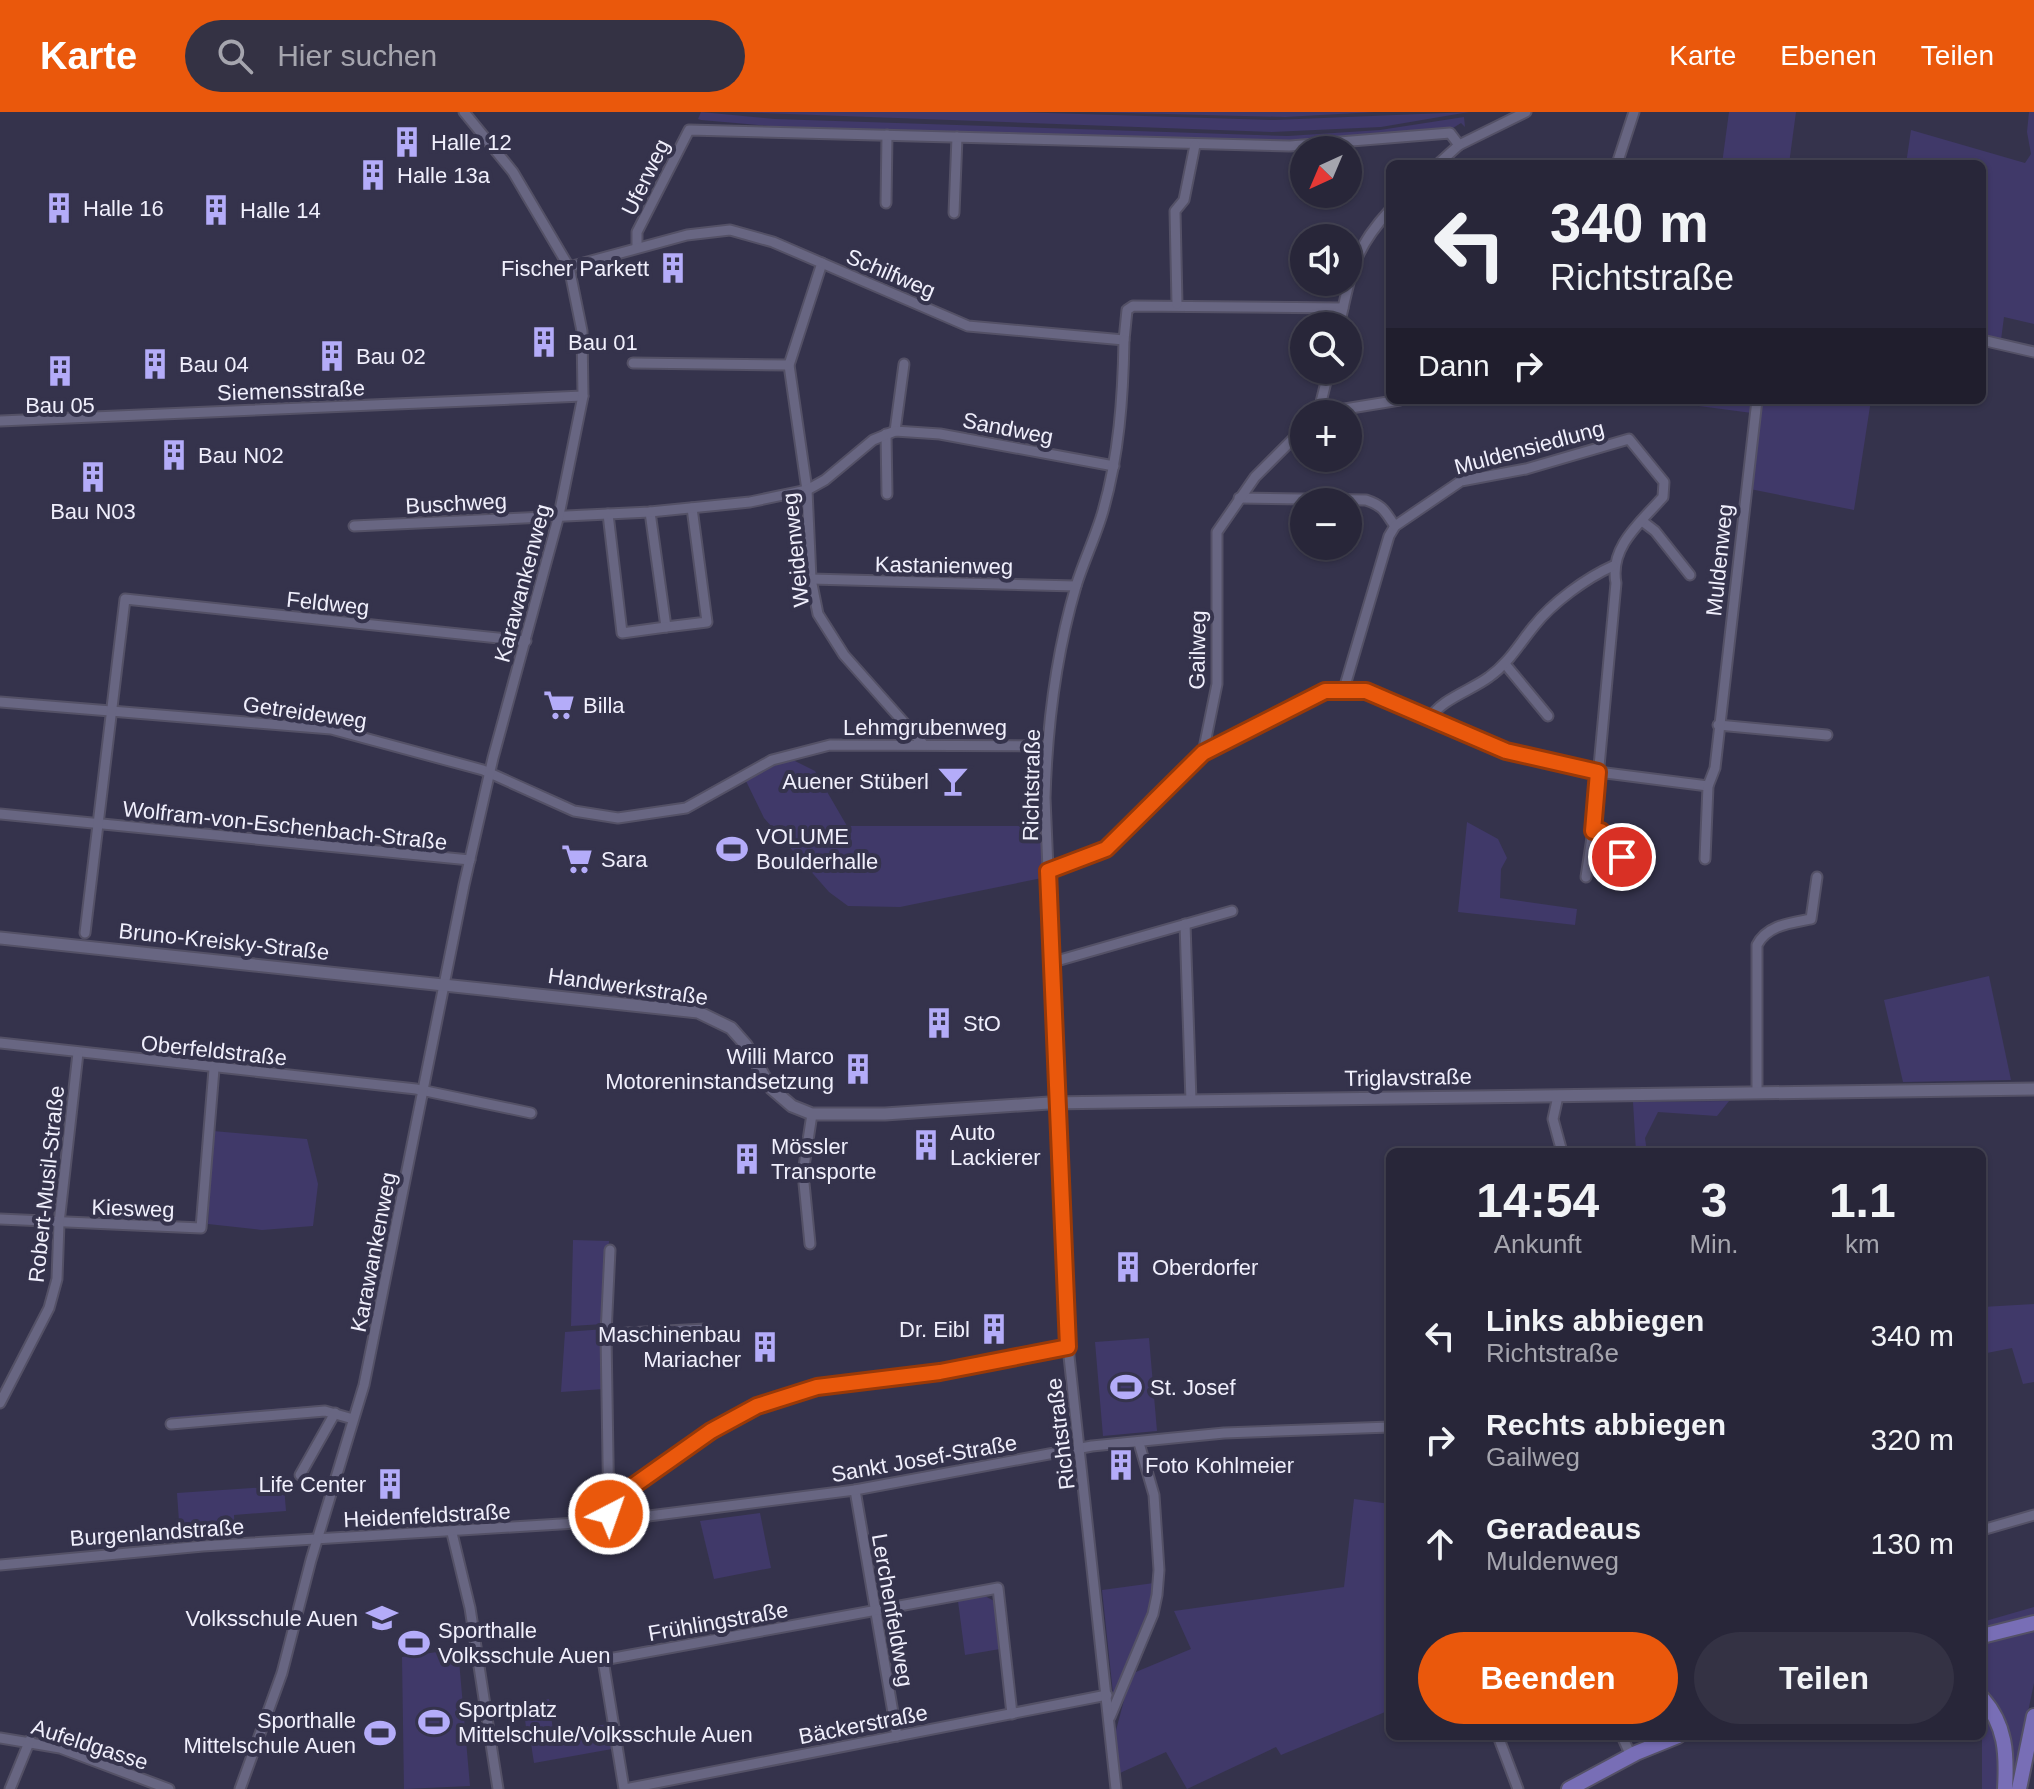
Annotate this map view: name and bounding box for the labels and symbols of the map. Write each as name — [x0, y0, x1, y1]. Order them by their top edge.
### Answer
building icon: Halle 12 — [390, 125, 424, 159]
place label: Halle 12 — [431, 130, 512, 155]
street label: Uferweg — [616, 135, 675, 220]
north arrow — [1290, 136, 1362, 208]
building icon: Halle 13a — [356, 158, 390, 192]
place label: Halle 13a — [397, 163, 491, 188]
building icon: Halle 16 — [42, 191, 76, 225]
building icon: Halle 14 — [199, 193, 233, 227]
place label: Halle 16 — [83, 196, 164, 221]
place label: Halle 14 — [240, 198, 321, 223]
street label: Schilfweg — [843, 244, 939, 303]
building icon: Fischer Parkett — [656, 251, 690, 285]
place label: Fischer Parkett — [501, 256, 649, 281]
building icon: Bau 01 — [527, 325, 561, 359]
place label: Bau 01 — [568, 330, 638, 355]
building icon: Bau 02 — [315, 339, 349, 373]
place label: Bau 02 — [356, 344, 426, 369]
building icon: Bau 04 — [138, 347, 172, 381]
place label: Bau 04 — [179, 352, 249, 377]
building icon: Bau 05 — [43, 354, 77, 388]
street label: Siemensstraße — [217, 375, 365, 406]
place label: Bau 05 — [25, 393, 95, 418]
street label: Sandweg — [960, 407, 1055, 450]
street label: Muldensiedlung — [1451, 415, 1607, 480]
building icon: Bau N02 — [157, 438, 191, 472]
place label: Bau N02 — [198, 443, 284, 468]
building icon: Bau N03 — [76, 460, 110, 494]
street label: Buschweg — [405, 488, 507, 519]
street label: Weidenweg — [777, 492, 814, 608]
place label: Bau N03 — [50, 499, 136, 524]
street label: Karawankenweg — [489, 501, 556, 665]
street label: Muldenweg — [1701, 503, 1738, 617]
street label: Kastanienweg — [875, 552, 1013, 579]
street label: Feldweg — [285, 587, 371, 620]
street label: Gailweg — [1184, 610, 1211, 690]
supermarket icon: Billa — [542, 688, 576, 722]
street label: Getreideweg — [241, 691, 368, 734]
place label: Billa — [583, 693, 625, 718]
street label: Lehmgrubenweg — [843, 715, 1007, 740]
street label: Richtstraße — [1018, 729, 1045, 841]
bar icon: Auener Stüberl — [936, 764, 970, 798]
place label: Auener Stüberl — [782, 769, 929, 794]
street label: Wolfram-von-Eschenbach-Straße — [122, 796, 448, 855]
pin — [1588, 823, 1656, 891]
place label: VOLUME Boulderhalle — [756, 824, 878, 874]
sports icon: VOLUME Boulderhalle — [715, 832, 749, 866]
supermarket icon: Sara — [560, 842, 594, 876]
place label: Sara — [601, 847, 648, 872]
street label: Bruno-Kreisky-Straße — [117, 918, 330, 965]
street label: Handwerkstraße — [546, 963, 710, 1010]
building icon: StO — [922, 1006, 956, 1040]
place label: StO — [963, 1011, 1001, 1036]
street label: Oberfeldstraße — [140, 1030, 288, 1071]
place label: Willi Marco Motoreninstandsetzung — [605, 1044, 834, 1094]
building icon: Willi Marco Motoreninstandsetzung — [841, 1052, 875, 1086]
street label: Triglavstraße — [1344, 1064, 1472, 1091]
street label: Robert-Musil-Straße — [24, 1084, 69, 1284]
place label: Auto Lackierer — [950, 1120, 1040, 1170]
building icon: Auto Lackierer — [909, 1128, 943, 1162]
place label: Mössler Transporte — [771, 1134, 877, 1184]
building icon: Mössler Transporte — [730, 1142, 764, 1176]
street label: Karawankenweg — [346, 1170, 401, 1334]
street label: Kiesweg — [91, 1195, 175, 1222]
building icon: Oberdorfer — [1111, 1250, 1145, 1284]
place label: Oberdorfer — [1152, 1255, 1258, 1280]
building icon: Dr. Eibl — [977, 1312, 1011, 1346]
place label: Dr. Eibl — [899, 1317, 970, 1342]
place label: Maschinenbau Mariacher — [598, 1322, 741, 1372]
building icon: Maschinenbau Mariacher — [748, 1330, 782, 1364]
sports icon: St. Josef — [1109, 1370, 1143, 1404]
place label: St. Josef — [1150, 1375, 1236, 1400]
street label: Richtstraße — [1041, 1377, 1080, 1491]
street label: Sankt Josef-Straße — [829, 1430, 1019, 1487]
building icon: Foto Kohlmeier — [1104, 1448, 1138, 1482]
place label: Foto Kohlmeier — [1145, 1453, 1294, 1478]
building icon: Life Center — [373, 1467, 407, 1501]
place label: Life Center — [258, 1472, 366, 1497]
position arrow — [567, 1472, 651, 1556]
street label: Heidenfeldstraße — [343, 1499, 511, 1532]
street label: Burgenlandstraße — [69, 1514, 245, 1551]
street label: Lerchenfeldweg — [867, 1531, 918, 1689]
street label: Frühlingstraße — [646, 1597, 790, 1646]
school or university icon: Volksschule Auen — [365, 1601, 399, 1635]
place label: Volksschule Auen — [186, 1606, 358, 1631]
place label: Sporthalle Volksschule Auen — [438, 1618, 610, 1668]
sports icon: Sporthalle Volksschule Auen — [397, 1626, 431, 1660]
place label: Sportplatz Mittelschule/Volksschule Auen — [458, 1697, 753, 1747]
street label: Bäckerstraße — [796, 1700, 930, 1749]
sports icon: Sportplatz Mittelschule/Volksschule Auen — [417, 1705, 451, 1739]
place label: Sporthalle Mittelschule Auen — [184, 1708, 356, 1758]
street label: Aufeldgasse — [28, 1714, 151, 1775]
sports icon: Sporthalle Mittelschule Auen — [363, 1716, 397, 1750]

